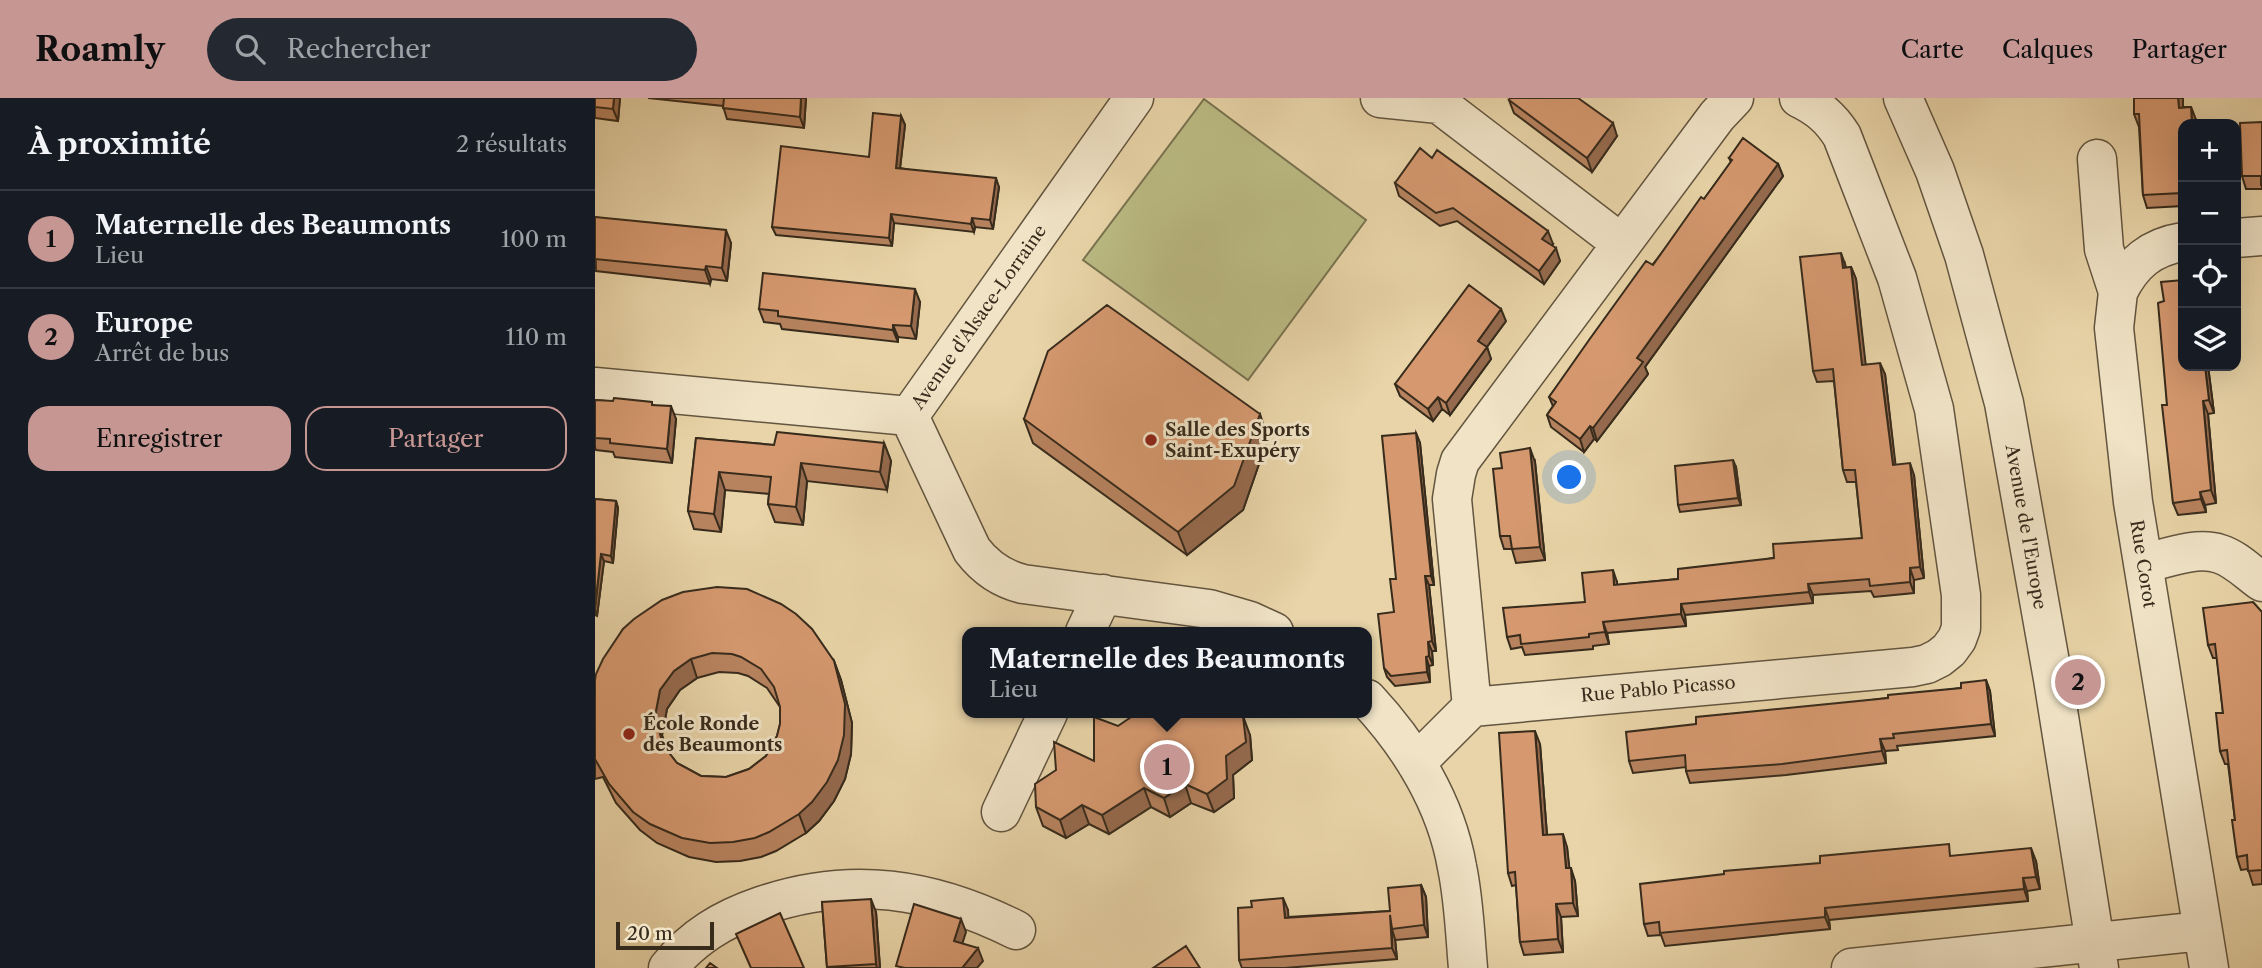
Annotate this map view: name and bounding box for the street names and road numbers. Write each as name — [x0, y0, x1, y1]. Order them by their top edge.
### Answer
street label: Avenue d'Alsace-Lorraine — [906, 220, 1051, 414]
street label: Avenue de l'Europe — [2001, 442, 2051, 611]
street label: Rue Corot — [2125, 518, 2161, 610]
street label: Rue Pablo Picasso — [1580, 671, 1736, 707]

